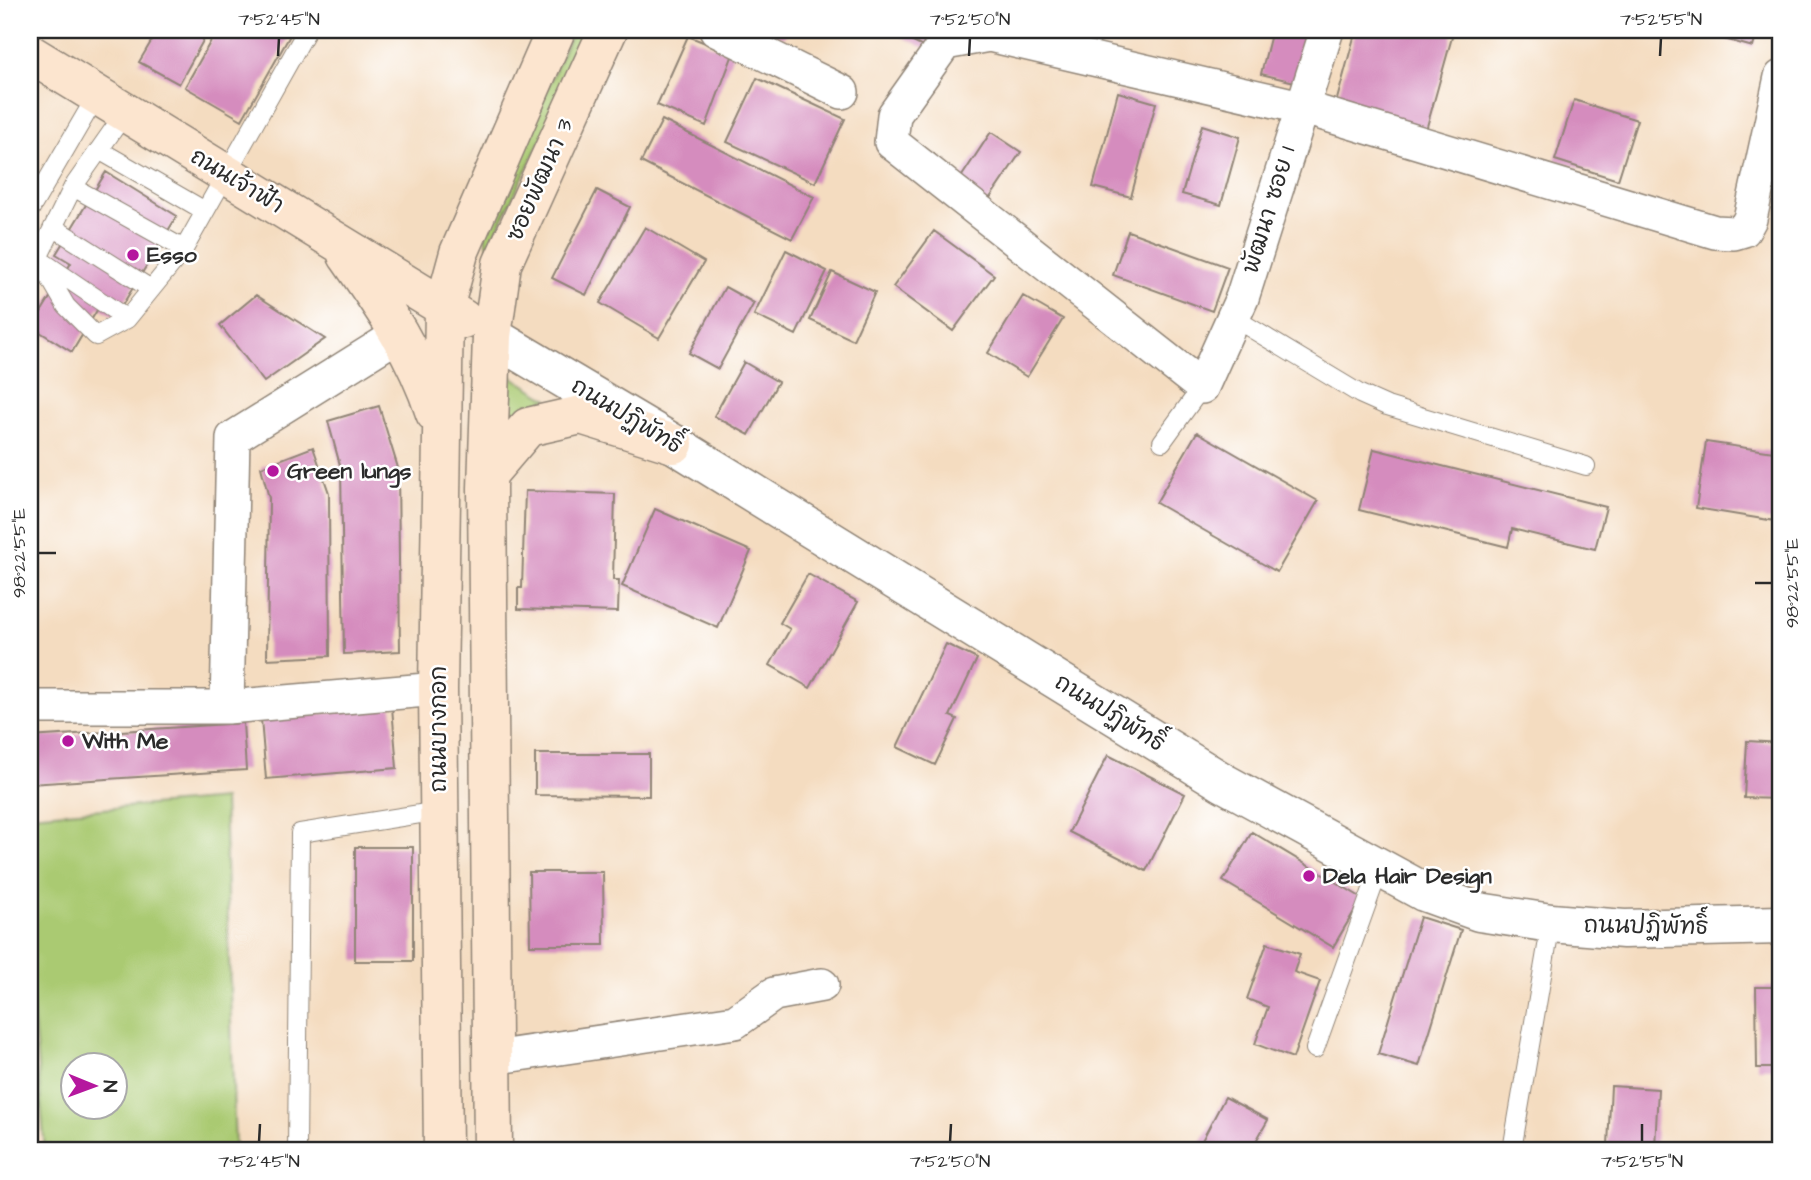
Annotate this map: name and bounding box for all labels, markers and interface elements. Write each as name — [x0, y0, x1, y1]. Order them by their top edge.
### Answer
text: 7°52'45"N — [238, 7, 320, 32]
text: 7°52'50"N — [930, 7, 1010, 32]
text: 7°52'55"N — [1620, 7, 1702, 32]
street label: ซอยพัฒนา 3 — [499, 113, 581, 246]
street label: ถนนเจ้าฟ้า — [184, 141, 290, 221]
street label: พัฒนา ซอย 1 — [1234, 142, 1304, 278]
place label: Esso — [147, 239, 197, 271]
marker: Esso — [125, 247, 141, 263]
street label: ถนนปฏิพัทธิ์ — [565, 364, 692, 462]
place label: Green lungs — [287, 455, 412, 488]
marker: Green lungs — [265, 463, 281, 479]
text: 98°22'55"E — [7, 508, 32, 598]
text: 98°22'55"E — [1780, 538, 1805, 628]
street label: ถนนปฏิพัทธิ์ — [1049, 660, 1175, 760]
street label: ถนนบางกอก — [423, 666, 455, 792]
place label: With Me — [81, 725, 169, 757]
marker: With Me — [60, 733, 76, 749]
place label: Dela Hair Design — [1323, 860, 1492, 893]
marker: Dela Hair Design — [1301, 868, 1317, 884]
street label: ถนนปฏิพัทธิ์ — [1583, 902, 1709, 943]
north arrow — [60, 1050, 130, 1120]
text: N — [96, 1080, 123, 1093]
text: 7°52'45"N — [218, 1149, 300, 1174]
text: 7°52'50"N — [910, 1149, 990, 1174]
text: 7°52'55"N — [1601, 1149, 1683, 1174]

